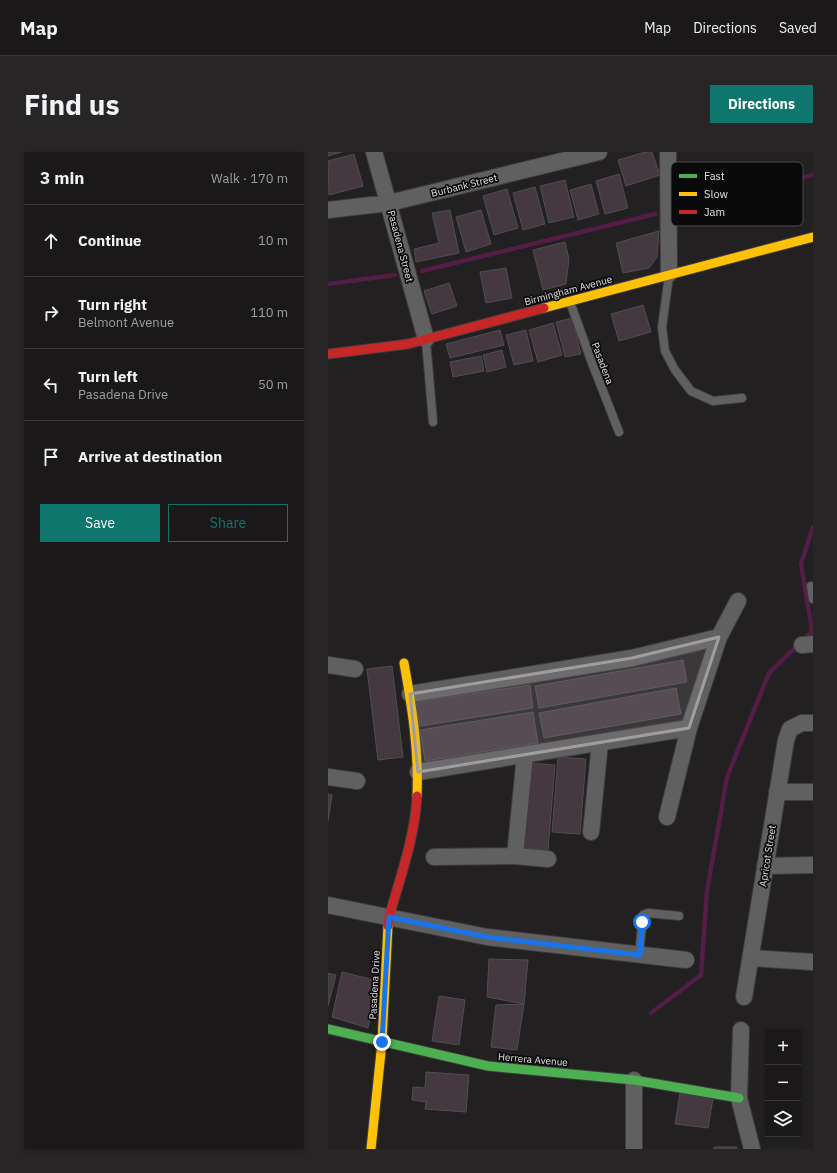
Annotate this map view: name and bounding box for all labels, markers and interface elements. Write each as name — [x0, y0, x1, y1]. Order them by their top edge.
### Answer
text: Map — [20, 16, 58, 40]
text: Map — [644, 19, 671, 37]
text: Directions — [693, 19, 757, 37]
text: Saved — [779, 19, 817, 37]
button: Directions — [710, 85, 813, 123]
text: Find us — [24, 86, 120, 123]
legend — [671, 162, 803, 226]
text: 3 min — [40, 167, 84, 189]
text: Fast — [704, 169, 725, 183]
text: Walk · 170 m — [211, 170, 288, 187]
street label: Burbank Street — [430, 171, 499, 200]
text: Slow — [704, 187, 728, 201]
text: Jam — [704, 205, 725, 219]
street label: Pasadena Street — [385, 209, 416, 284]
icon: ahead — [40, 230, 62, 252]
text: Continue — [78, 231, 142, 250]
text: 10 m — [258, 232, 288, 249]
street label: Birmingham Avenue — [523, 272, 614, 308]
text: Turn right — [78, 295, 147, 314]
icon: right — [40, 302, 62, 324]
text: 110 m — [250, 304, 288, 321]
text: Belmont Avenue — [78, 314, 174, 331]
street label: Pasadena — [589, 340, 617, 387]
text: Turn left — [78, 367, 138, 386]
icon: left — [40, 374, 62, 396]
text: 50 m — [258, 376, 288, 393]
text: Pasadena Drive — [78, 386, 168, 403]
icon: arrive — [40, 446, 62, 468]
text: Arrive at destination — [78, 447, 222, 466]
button: Save — [40, 504, 160, 542]
button: Share — [168, 504, 288, 542]
street label: Apricot Street — [756, 824, 779, 888]
route start — [633, 913, 651, 931]
street label: Pasadena Drive — [366, 950, 383, 1020]
map controls — [765, 1029, 801, 1137]
button: + — [765, 1029, 801, 1065]
route end — [373, 1033, 391, 1051]
street label: Herrera Avenue — [497, 1050, 569, 1069]
button: − — [765, 1065, 801, 1101]
button: layers — [765, 1101, 801, 1137]

